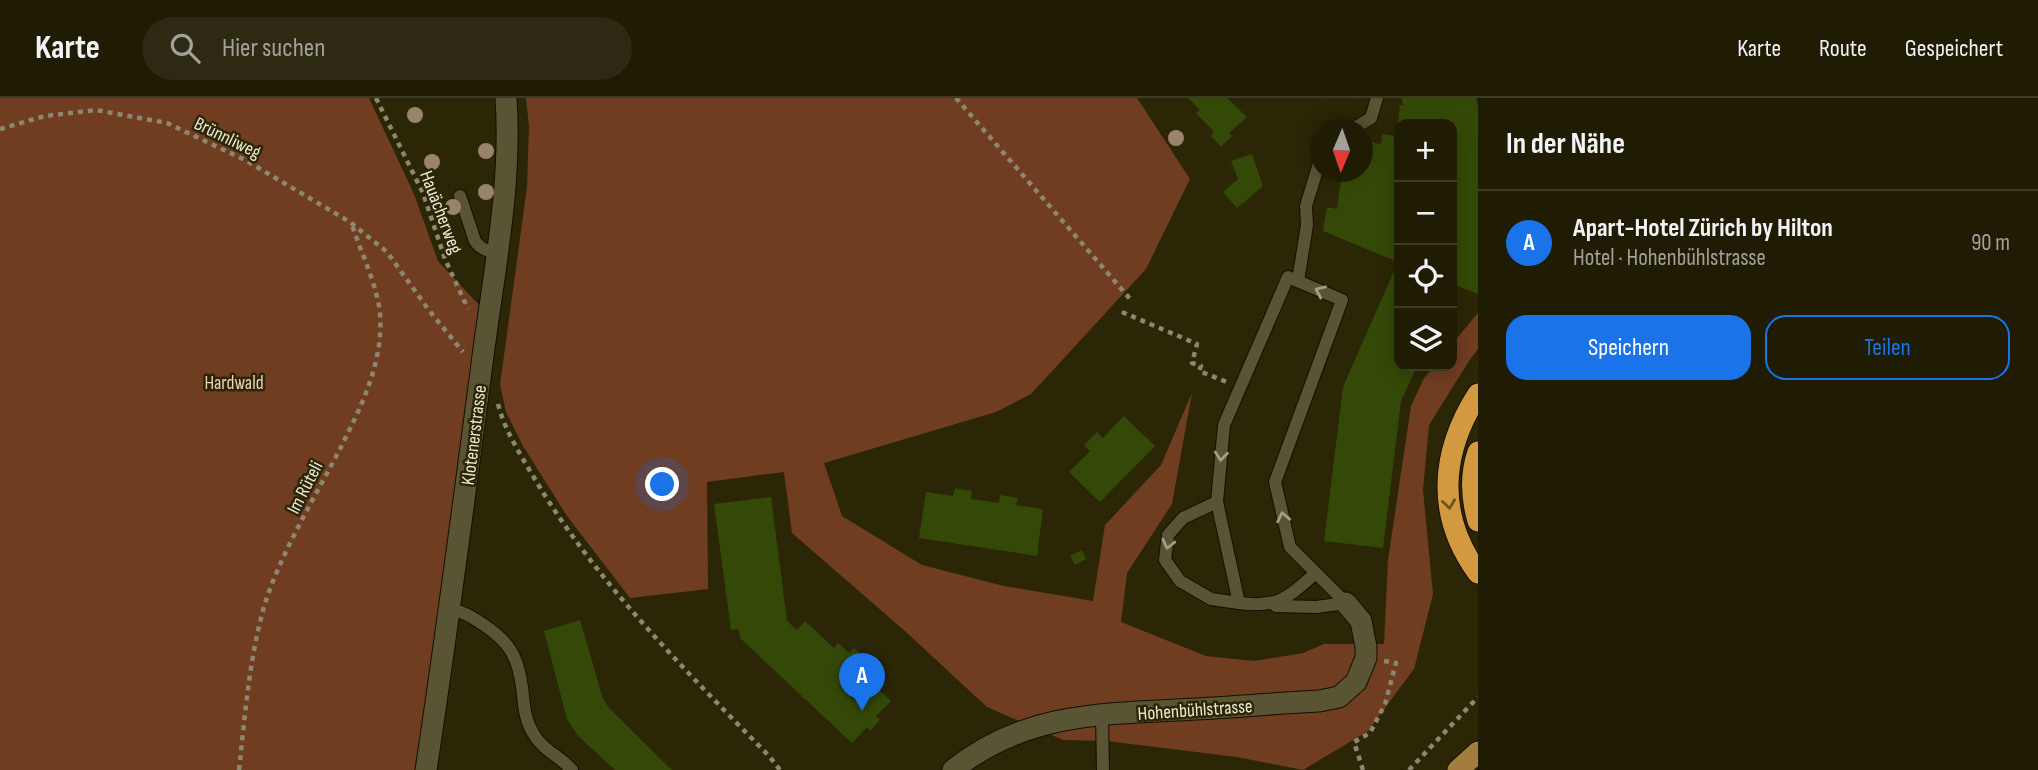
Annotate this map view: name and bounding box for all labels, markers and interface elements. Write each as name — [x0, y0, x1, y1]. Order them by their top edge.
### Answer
search box — [142, 17, 632, 80]
text: Karte — [35, 28, 100, 68]
icon: search — [166, 29, 204, 67]
text: Hier suchen — [222, 33, 325, 64]
text: Karte — [1737, 34, 1781, 63]
text: Route — [1819, 34, 1867, 63]
text: Gespeichert — [1905, 34, 2003, 63]
street label: Brünnliweg — [190, 112, 265, 165]
north arrow — [1310, 119, 1373, 182]
map controls — [1394, 119, 1457, 371]
button: + — [1394, 119, 1457, 182]
text: In der Nähe — [1506, 126, 1625, 162]
street label: Hauächerweg — [414, 168, 467, 258]
button: − — [1394, 182, 1457, 245]
text: Apart-Hotel Zürich by Hilton — [1573, 213, 1833, 244]
text: A — [1524, 229, 1534, 257]
text: 90 m — [1971, 229, 2010, 257]
text: Hotel · Hohenbühlstrasse — [1573, 244, 1766, 272]
button: locate — [1394, 245, 1457, 308]
one-way arrow — [1315, 285, 1328, 299]
button: layers — [1394, 308, 1457, 371]
button: Speichern — [1506, 315, 1751, 380]
button: Teilen — [1765, 315, 2010, 380]
park label: Hardwald — [204, 372, 264, 395]
street label: Klotenerstrasse — [457, 384, 492, 486]
one-way arrow — [1214, 451, 1229, 462]
street label: Im Rüteli — [282, 457, 328, 518]
your location — [645, 467, 679, 501]
one-way arrow — [1441, 498, 1456, 510]
one-way arrow — [1277, 511, 1291, 523]
one-way arrow — [1162, 537, 1176, 549]
pin: A — [839, 653, 885, 711]
street label: Hohenbühlstrasse — [1137, 695, 1253, 726]

